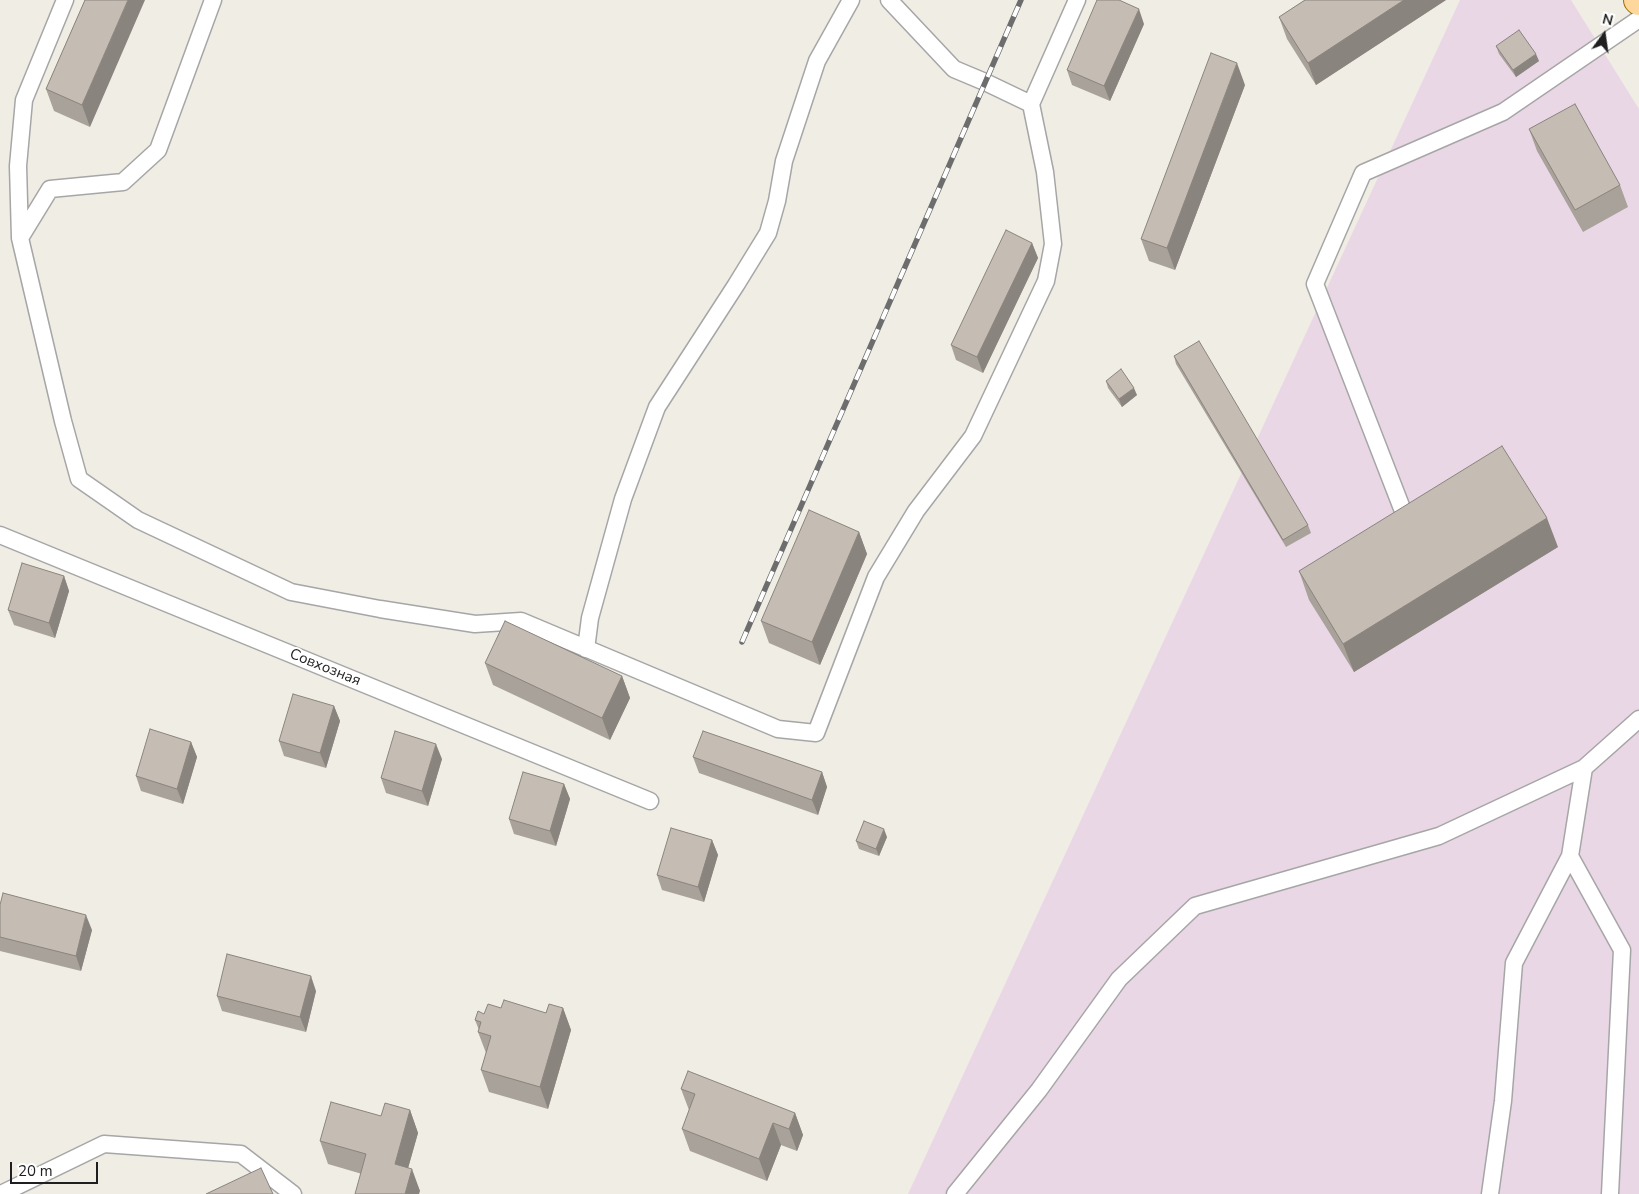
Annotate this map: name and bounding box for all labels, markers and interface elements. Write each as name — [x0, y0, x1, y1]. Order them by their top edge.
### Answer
text: N — [1600, 9, 1615, 30]
north arrow — [1579, 10, 1629, 60]
street label: Совхозная — [287, 646, 363, 690]
scale bar — [12, 1152, 100, 1184]
text: 20 m — [18, 1161, 53, 1181]

